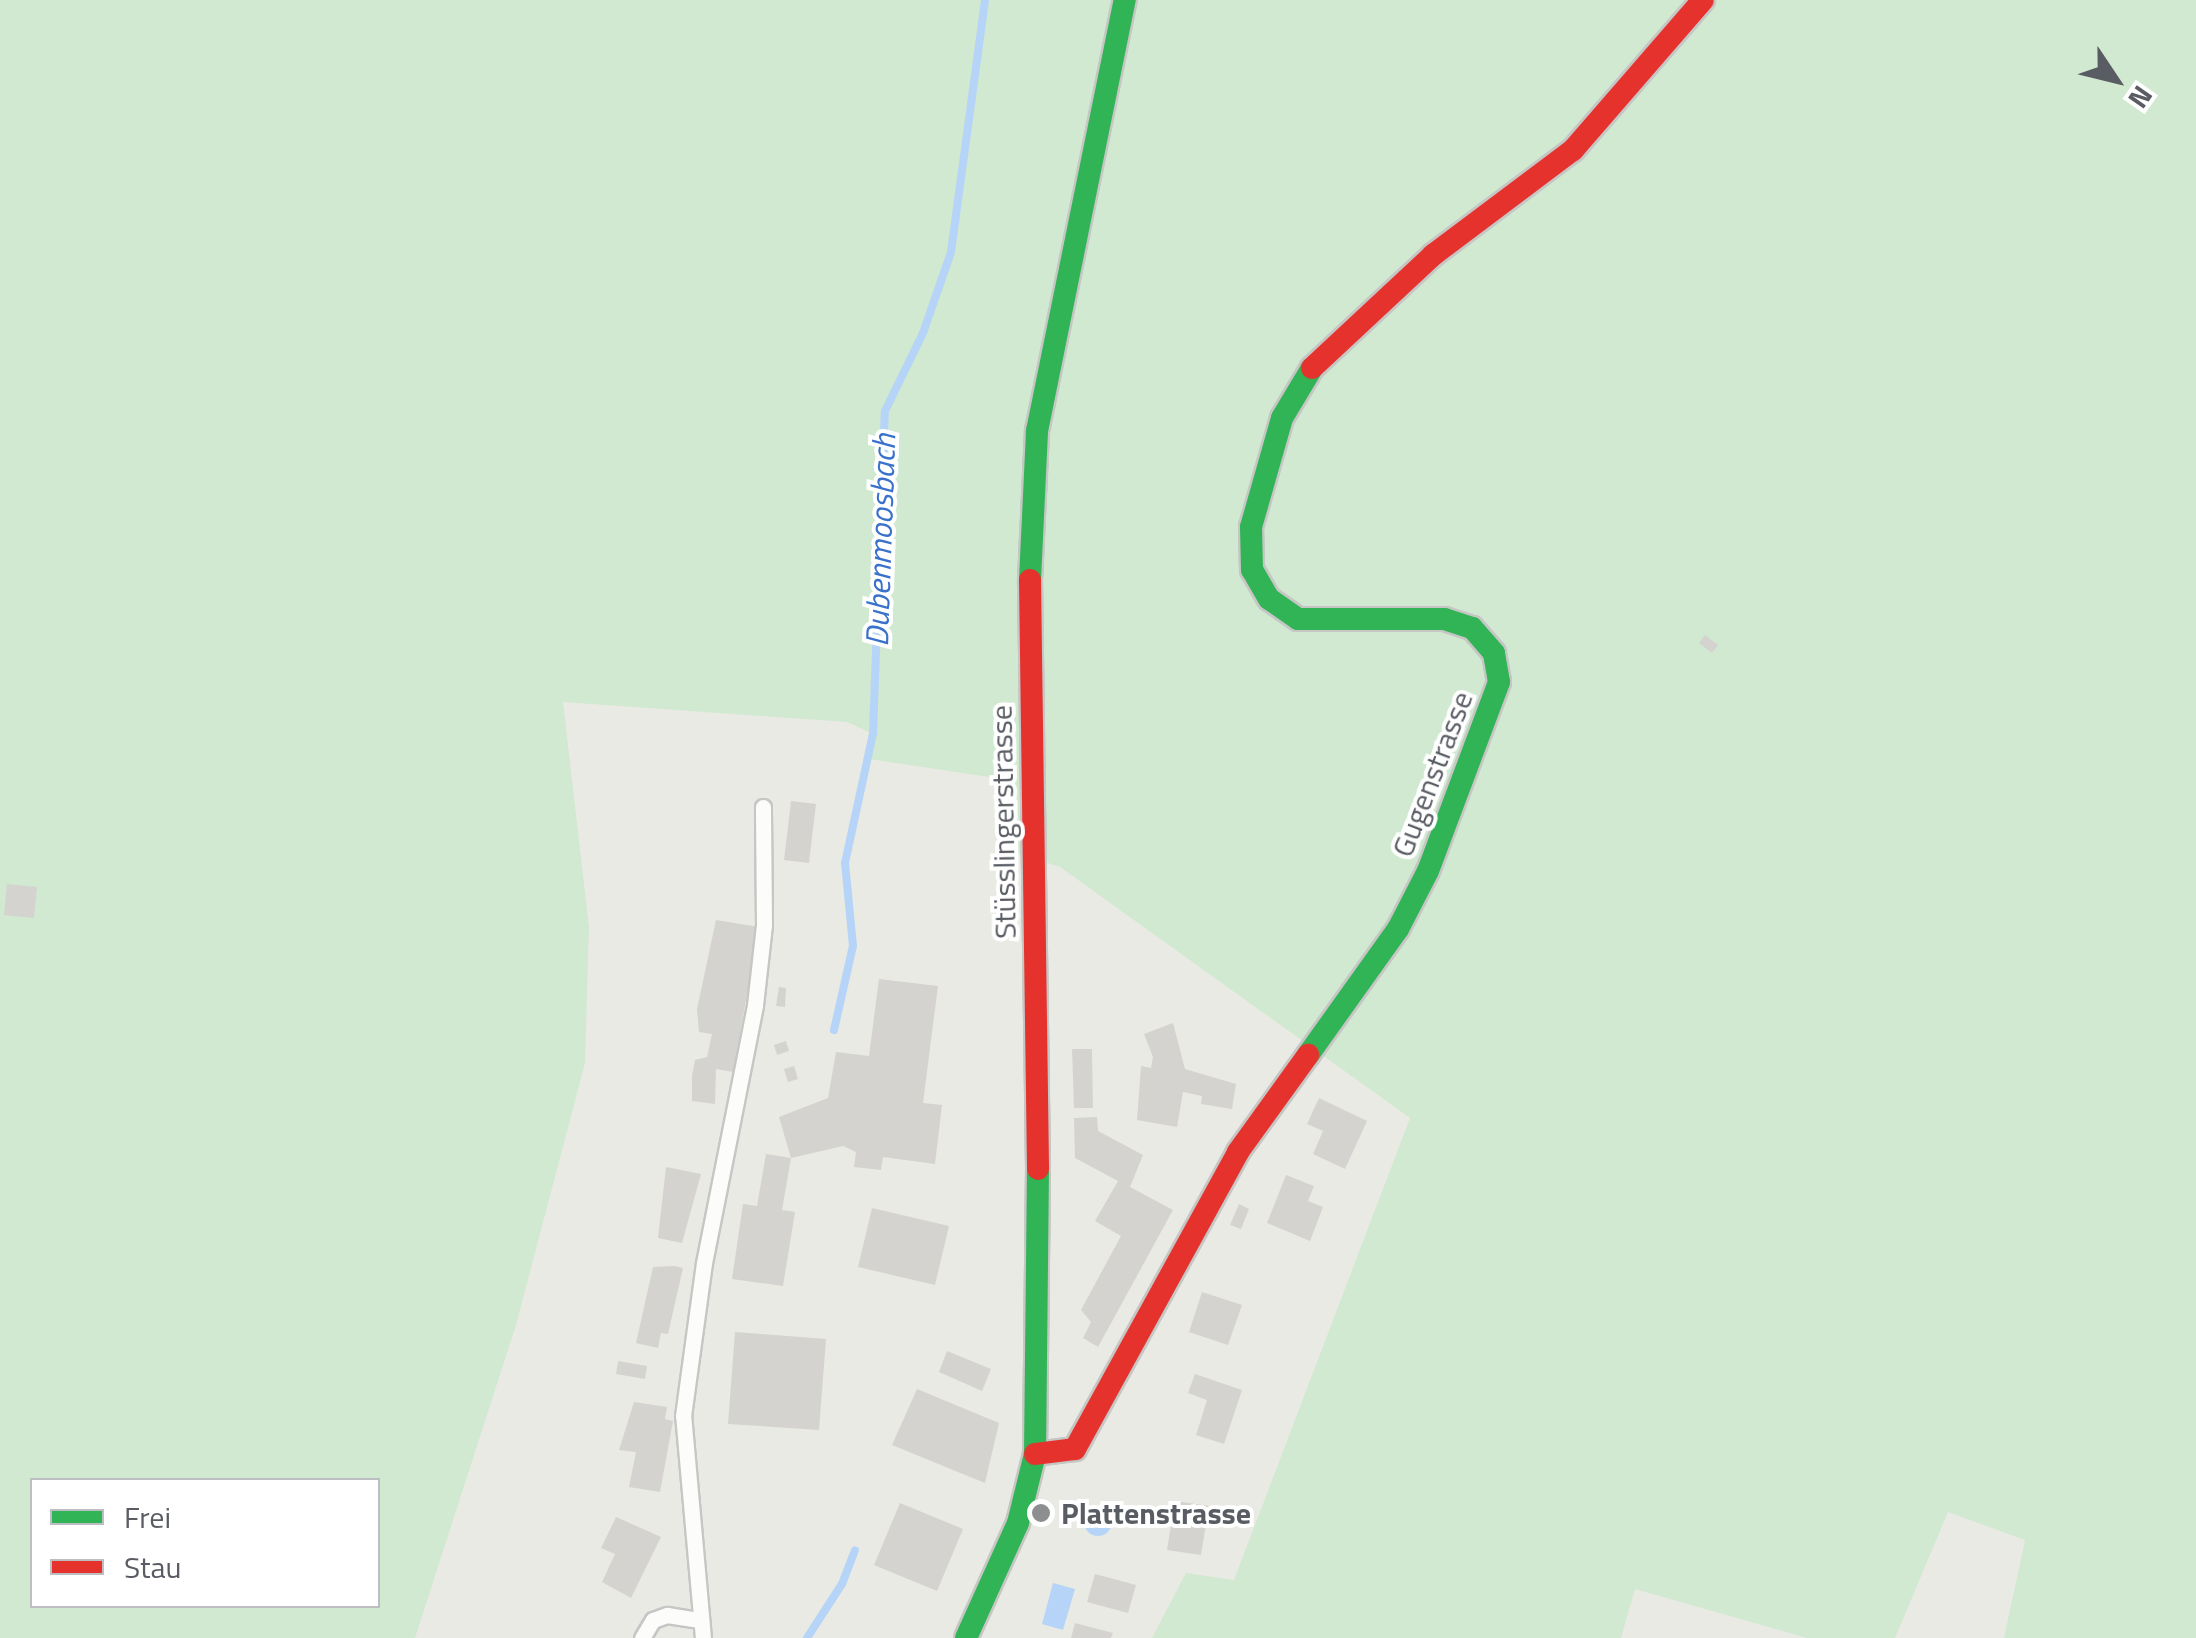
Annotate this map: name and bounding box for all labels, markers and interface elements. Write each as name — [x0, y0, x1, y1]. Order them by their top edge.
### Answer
north arrow — [2066, 30, 2166, 130]
text: N — [2118, 77, 2164, 118]
water label: Dubenmoosbach — [857, 433, 903, 647]
street label: Gugenstrasse — [1384, 686, 1480, 862]
street label: Stüsslingerstrasse — [983, 705, 1023, 939]
legend — [30, 1478, 380, 1608]
text: Frei — [124, 1494, 171, 1540]
place label: Plattenstrasse — [1061, 1495, 1251, 1531]
marker: Plattenstrasse — [1030, 1502, 1052, 1524]
text: Stau — [124, 1544, 181, 1590]

